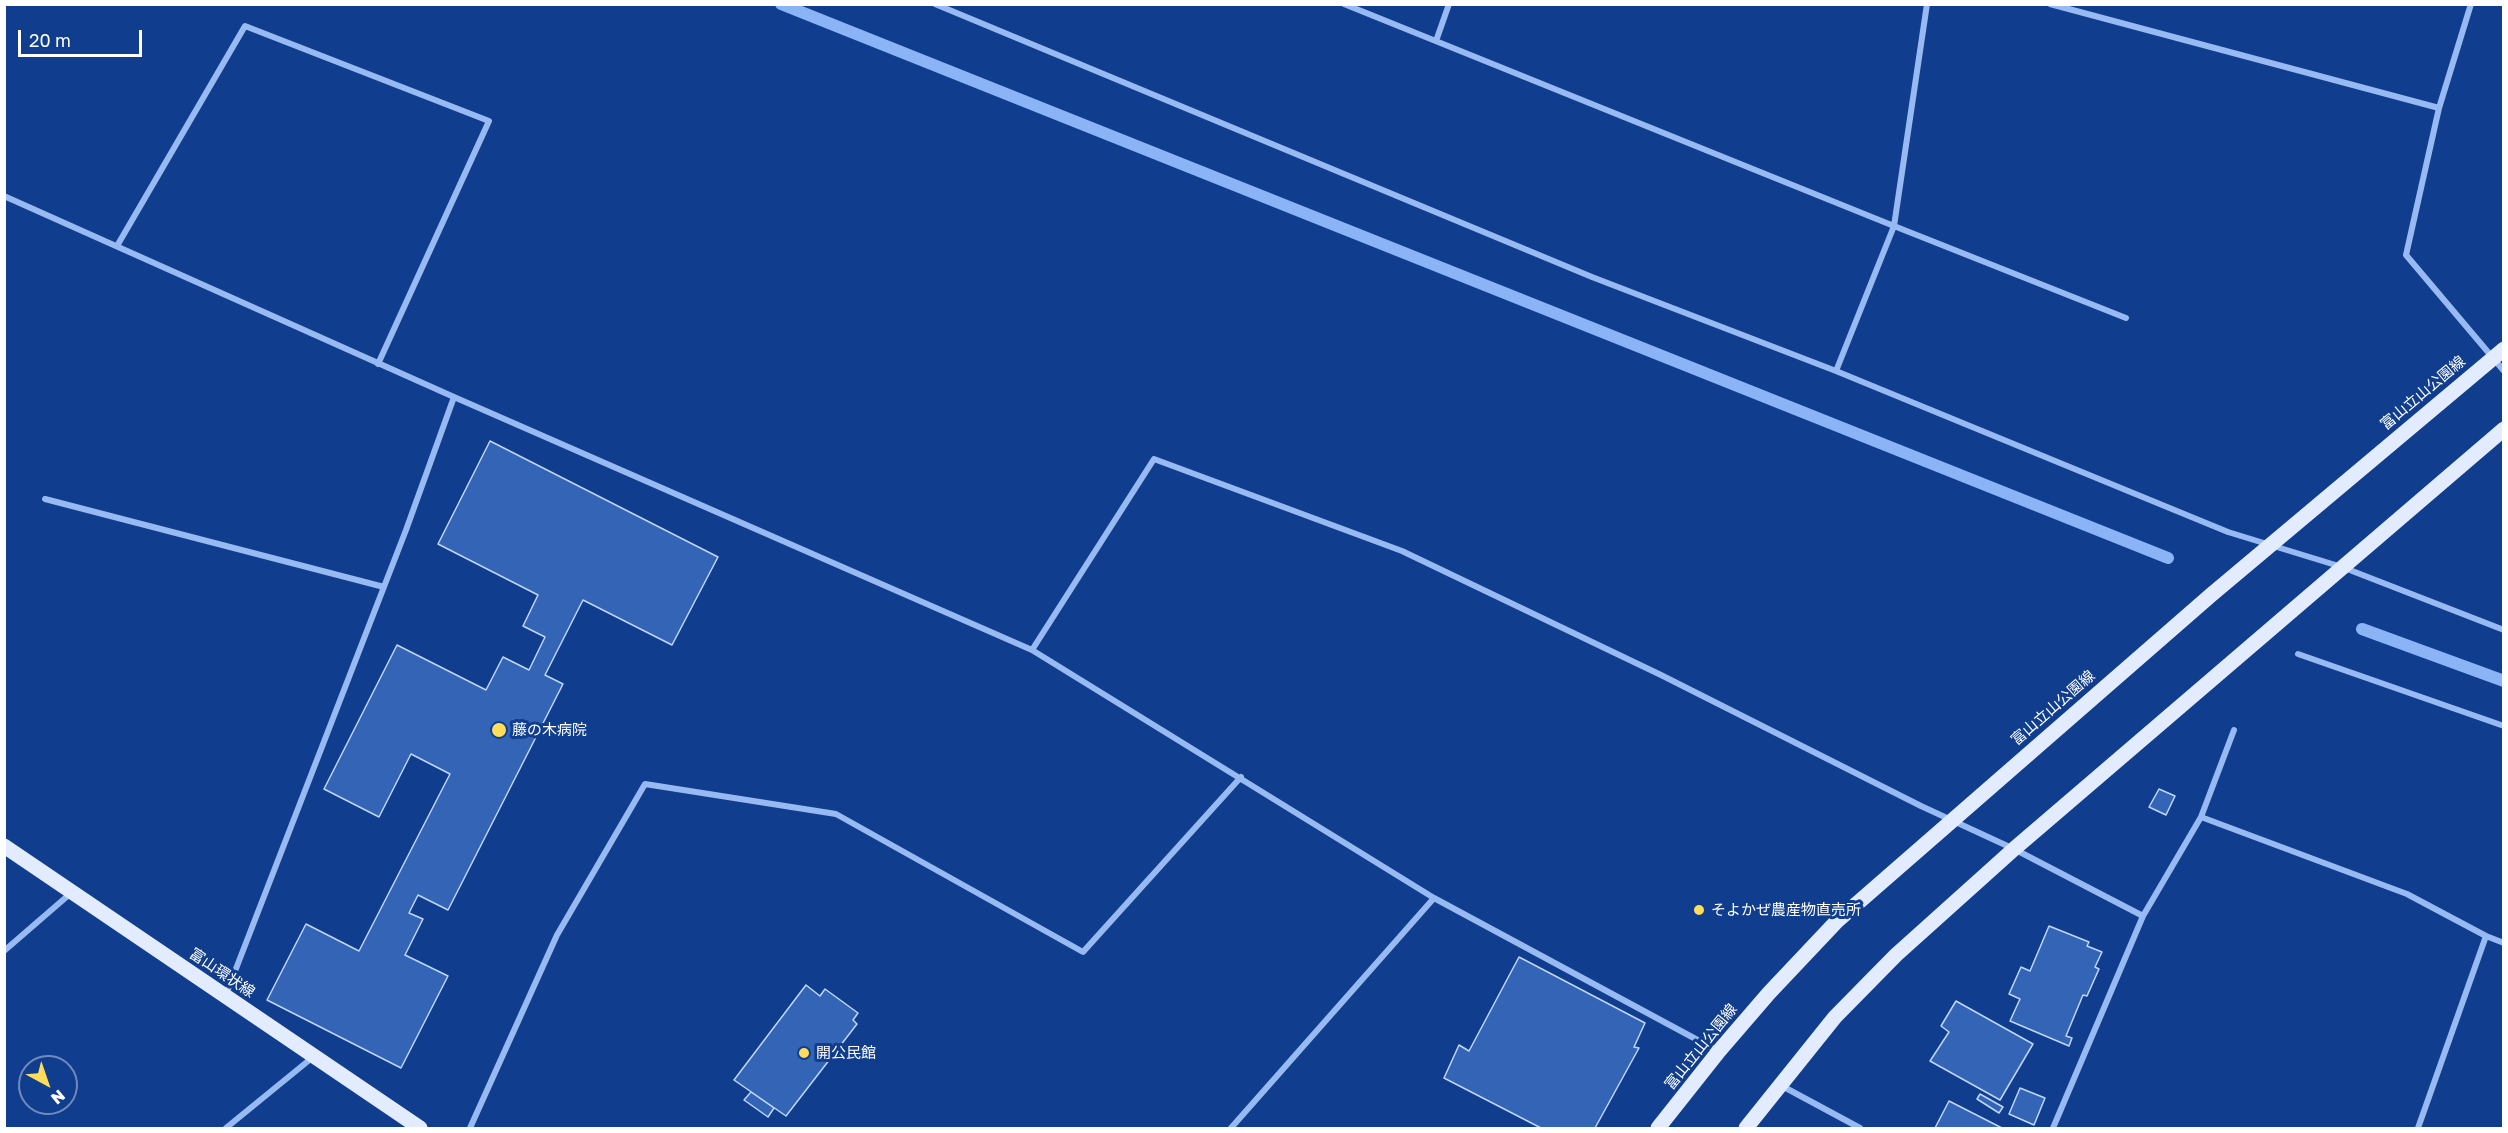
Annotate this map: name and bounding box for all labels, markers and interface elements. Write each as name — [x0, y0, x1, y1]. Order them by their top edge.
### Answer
scale bar — [21, 18, 146, 56]
text: 20 m — [29, 29, 71, 51]
street label: 富山立山公園線 — [2377, 352, 2469, 434]
street label: 富山立山公園線 — [2007, 667, 2099, 749]
marker: 藤の木病院 — [490, 721, 508, 739]
place label: 藤の木病院 — [512, 721, 587, 739]
place label: そよかぜ農産物直売所 — [1711, 901, 1861, 919]
marker: そよかぜ農産物直売所 — [1692, 903, 1706, 917]
street label: 富山環状線 — [186, 945, 258, 1001]
street label: 富山立山公園線 — [1661, 1001, 1741, 1093]
place label: 開公民館 — [816, 1044, 876, 1062]
marker: 開公民館 — [797, 1046, 811, 1060]
north arrow — [18, 1055, 78, 1115]
text: N — [47, 1086, 69, 1109]

